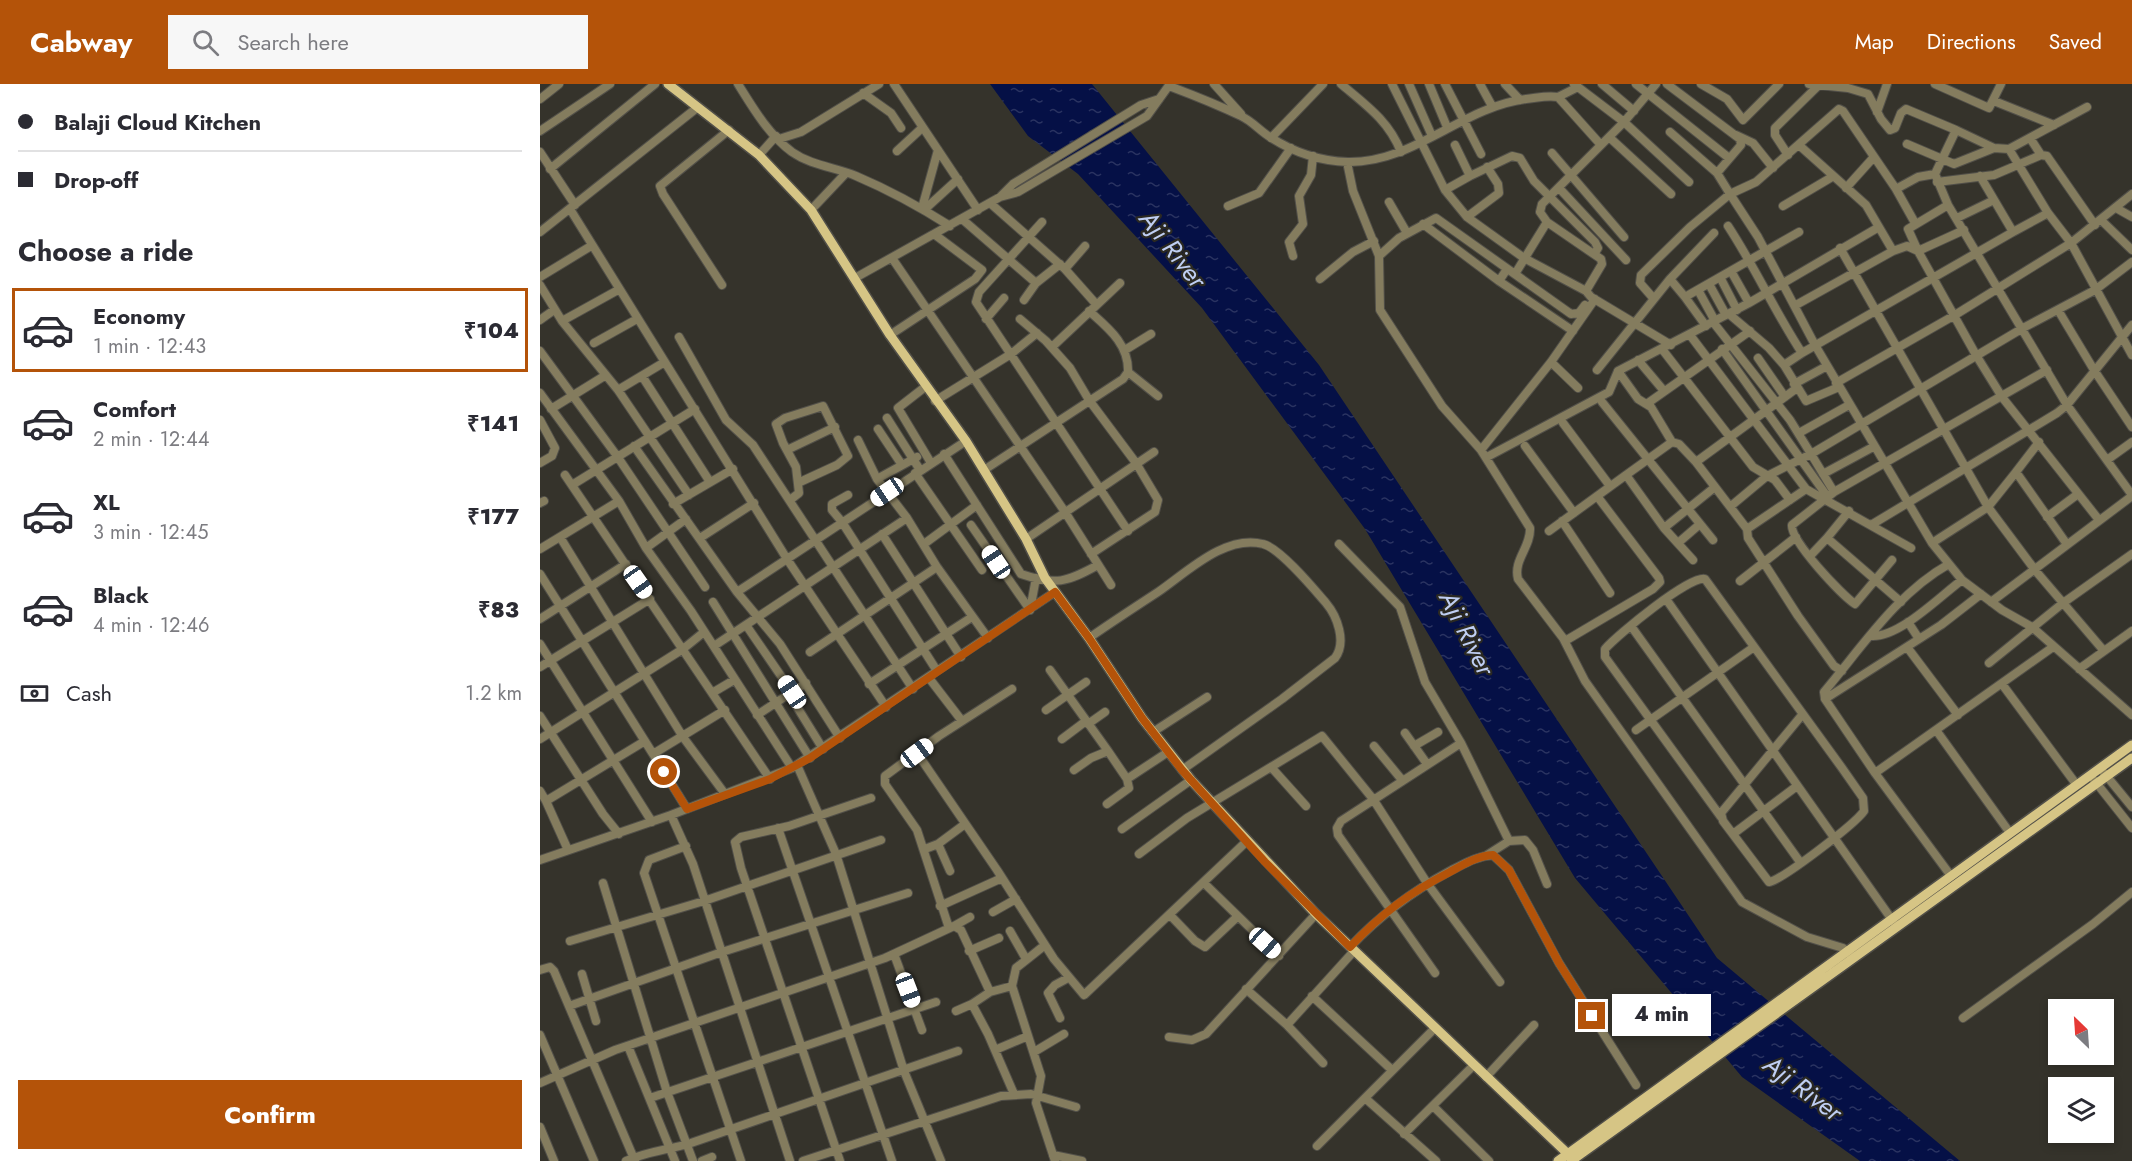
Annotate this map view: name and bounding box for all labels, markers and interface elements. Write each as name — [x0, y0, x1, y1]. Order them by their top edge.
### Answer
search box — [168, 15, 588, 69]
text: Cabway — [30, 22, 132, 63]
icon: search — [189, 26, 222, 59]
text: Search here — [237, 26, 349, 58]
text: Map — [1855, 27, 1894, 57]
text: Directions — [1927, 27, 2016, 57]
text: Saved — [2049, 27, 2102, 57]
text: Balaji Cloud Kitchen — [54, 106, 261, 138]
text: Drop-off — [54, 164, 138, 196]
water label: Aji River — [1130, 201, 1217, 297]
text: Choose a ride — [18, 232, 193, 271]
text: Economy — [93, 300, 185, 332]
icon: car — [21, 303, 75, 357]
text: ₹104 — [464, 314, 519, 346]
text: 1 min · 12:43 — [93, 332, 206, 361]
text: Comfort — [93, 393, 176, 425]
icon: car — [21, 396, 75, 450]
text: ₹141 — [467, 407, 519, 439]
text: 2 min · 12:44 — [93, 425, 209, 454]
car — [867, 474, 907, 510]
text: XL — [93, 486, 120, 518]
icon: car — [21, 489, 75, 543]
text: ₹177 — [467, 500, 519, 532]
text: 3 min · 12:45 — [93, 518, 209, 547]
car — [978, 542, 1014, 582]
car — [620, 562, 656, 602]
text: Black — [93, 579, 149, 611]
icon: car — [21, 582, 75, 636]
water label: Aji River — [1429, 583, 1505, 683]
text: ₹83 — [478, 593, 519, 625]
text: 4 min · 12:46 — [93, 611, 210, 640]
car — [774, 672, 810, 712]
icon: cash — [18, 677, 51, 710]
text: Cash — [66, 677, 112, 709]
text: 1.2 km — [465, 679, 522, 708]
car — [897, 735, 937, 771]
route start — [650, 758, 677, 785]
car — [1246, 924, 1284, 962]
car — [893, 970, 923, 1010]
callout: 4 min — [1613, 995, 1712, 1037]
north arrow — [2048, 999, 2114, 1065]
map controls — [2048, 999, 2114, 1143]
text: 4 min — [1634, 1000, 1689, 1029]
route end — [1578, 1002, 1605, 1029]
water label: Aji River — [1755, 1045, 1852, 1131]
button: layers — [2048, 1077, 2114, 1143]
button: Confirm — [18, 1080, 522, 1149]

